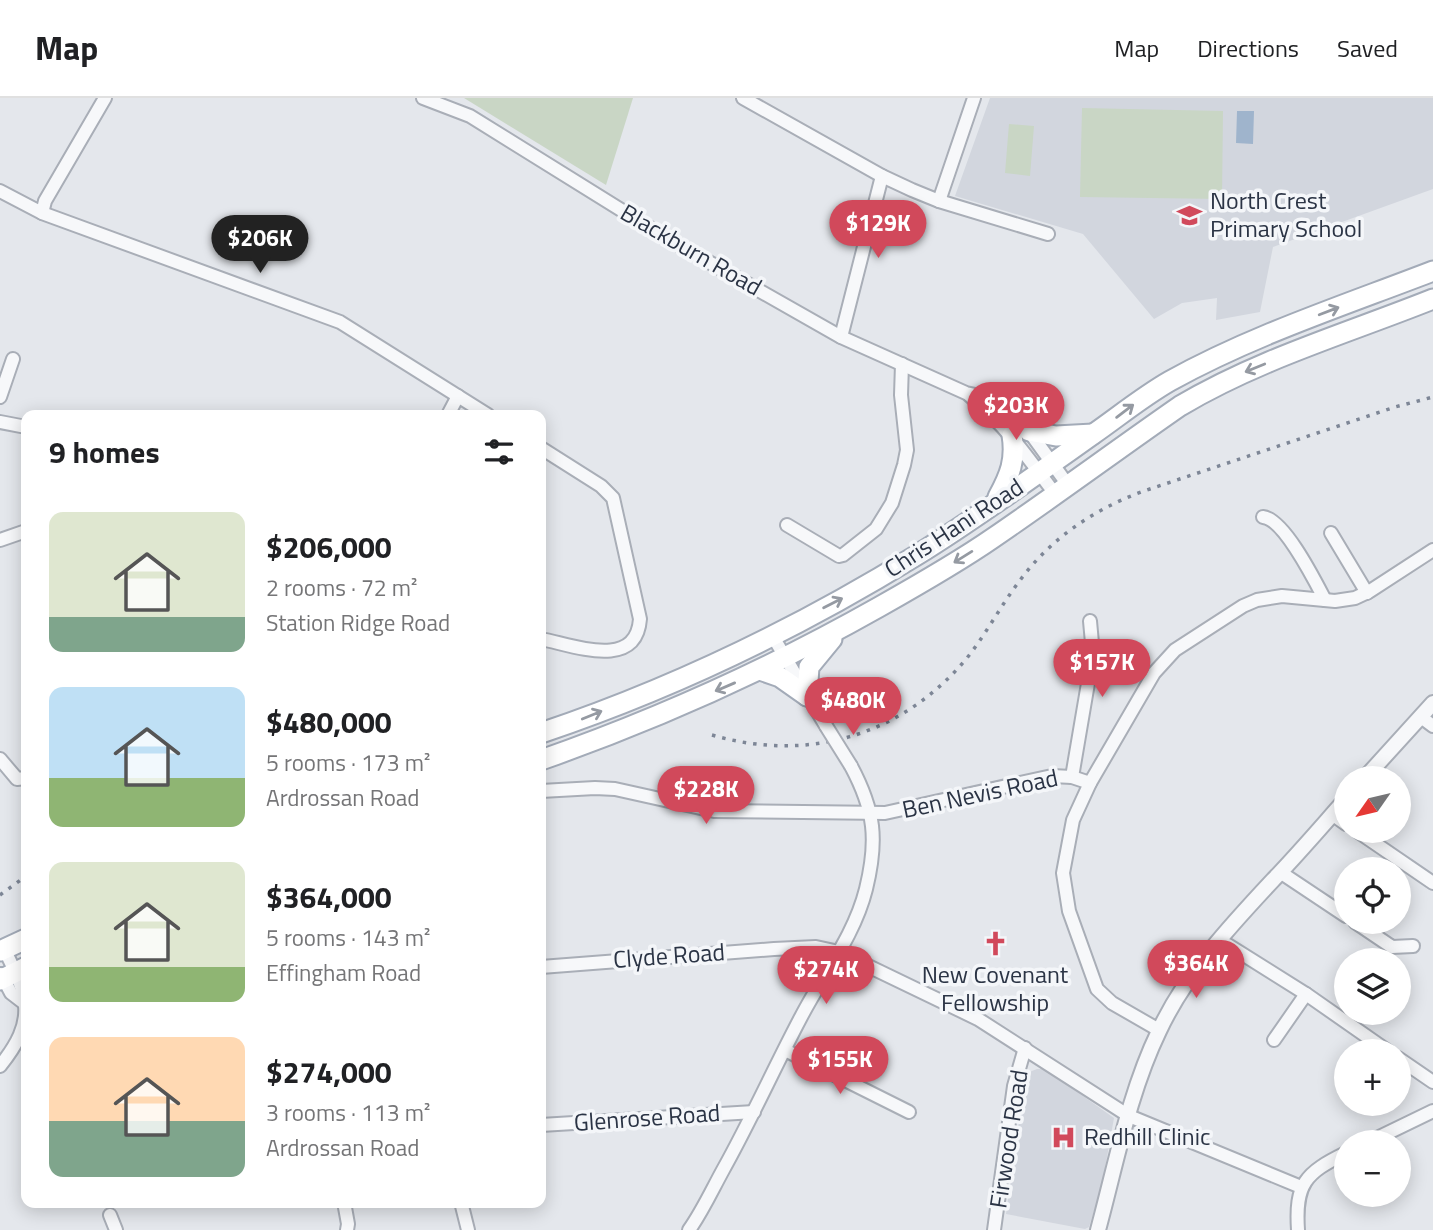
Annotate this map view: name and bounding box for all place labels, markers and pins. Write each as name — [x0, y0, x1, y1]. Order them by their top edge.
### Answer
place label: North Crest Primary School — [1210, 182, 1362, 246]
pin: $129K — [829, 200, 927, 260]
school or university icon: North Crest Primary School — [1176, 201, 1204, 229]
pin: $206K — [211, 216, 309, 275]
pin: $203K — [967, 382, 1065, 442]
pin: $157K — [1053, 640, 1151, 699]
pin: $480K — [804, 678, 902, 737]
pin: $228K — [657, 766, 755, 826]
church icon: New Covenant Fellowship — [981, 930, 1009, 958]
pin: $364K — [1147, 940, 1245, 1000]
pin: $274K — [777, 946, 875, 1006]
place label: New Covenant Fellowship — [922, 956, 1069, 1020]
pin: $155K — [791, 1037, 889, 1096]
place label: Redhill Clinic — [1084, 1118, 1210, 1154]
hospital icon: Redhill Clinic — [1050, 1123, 1078, 1151]

